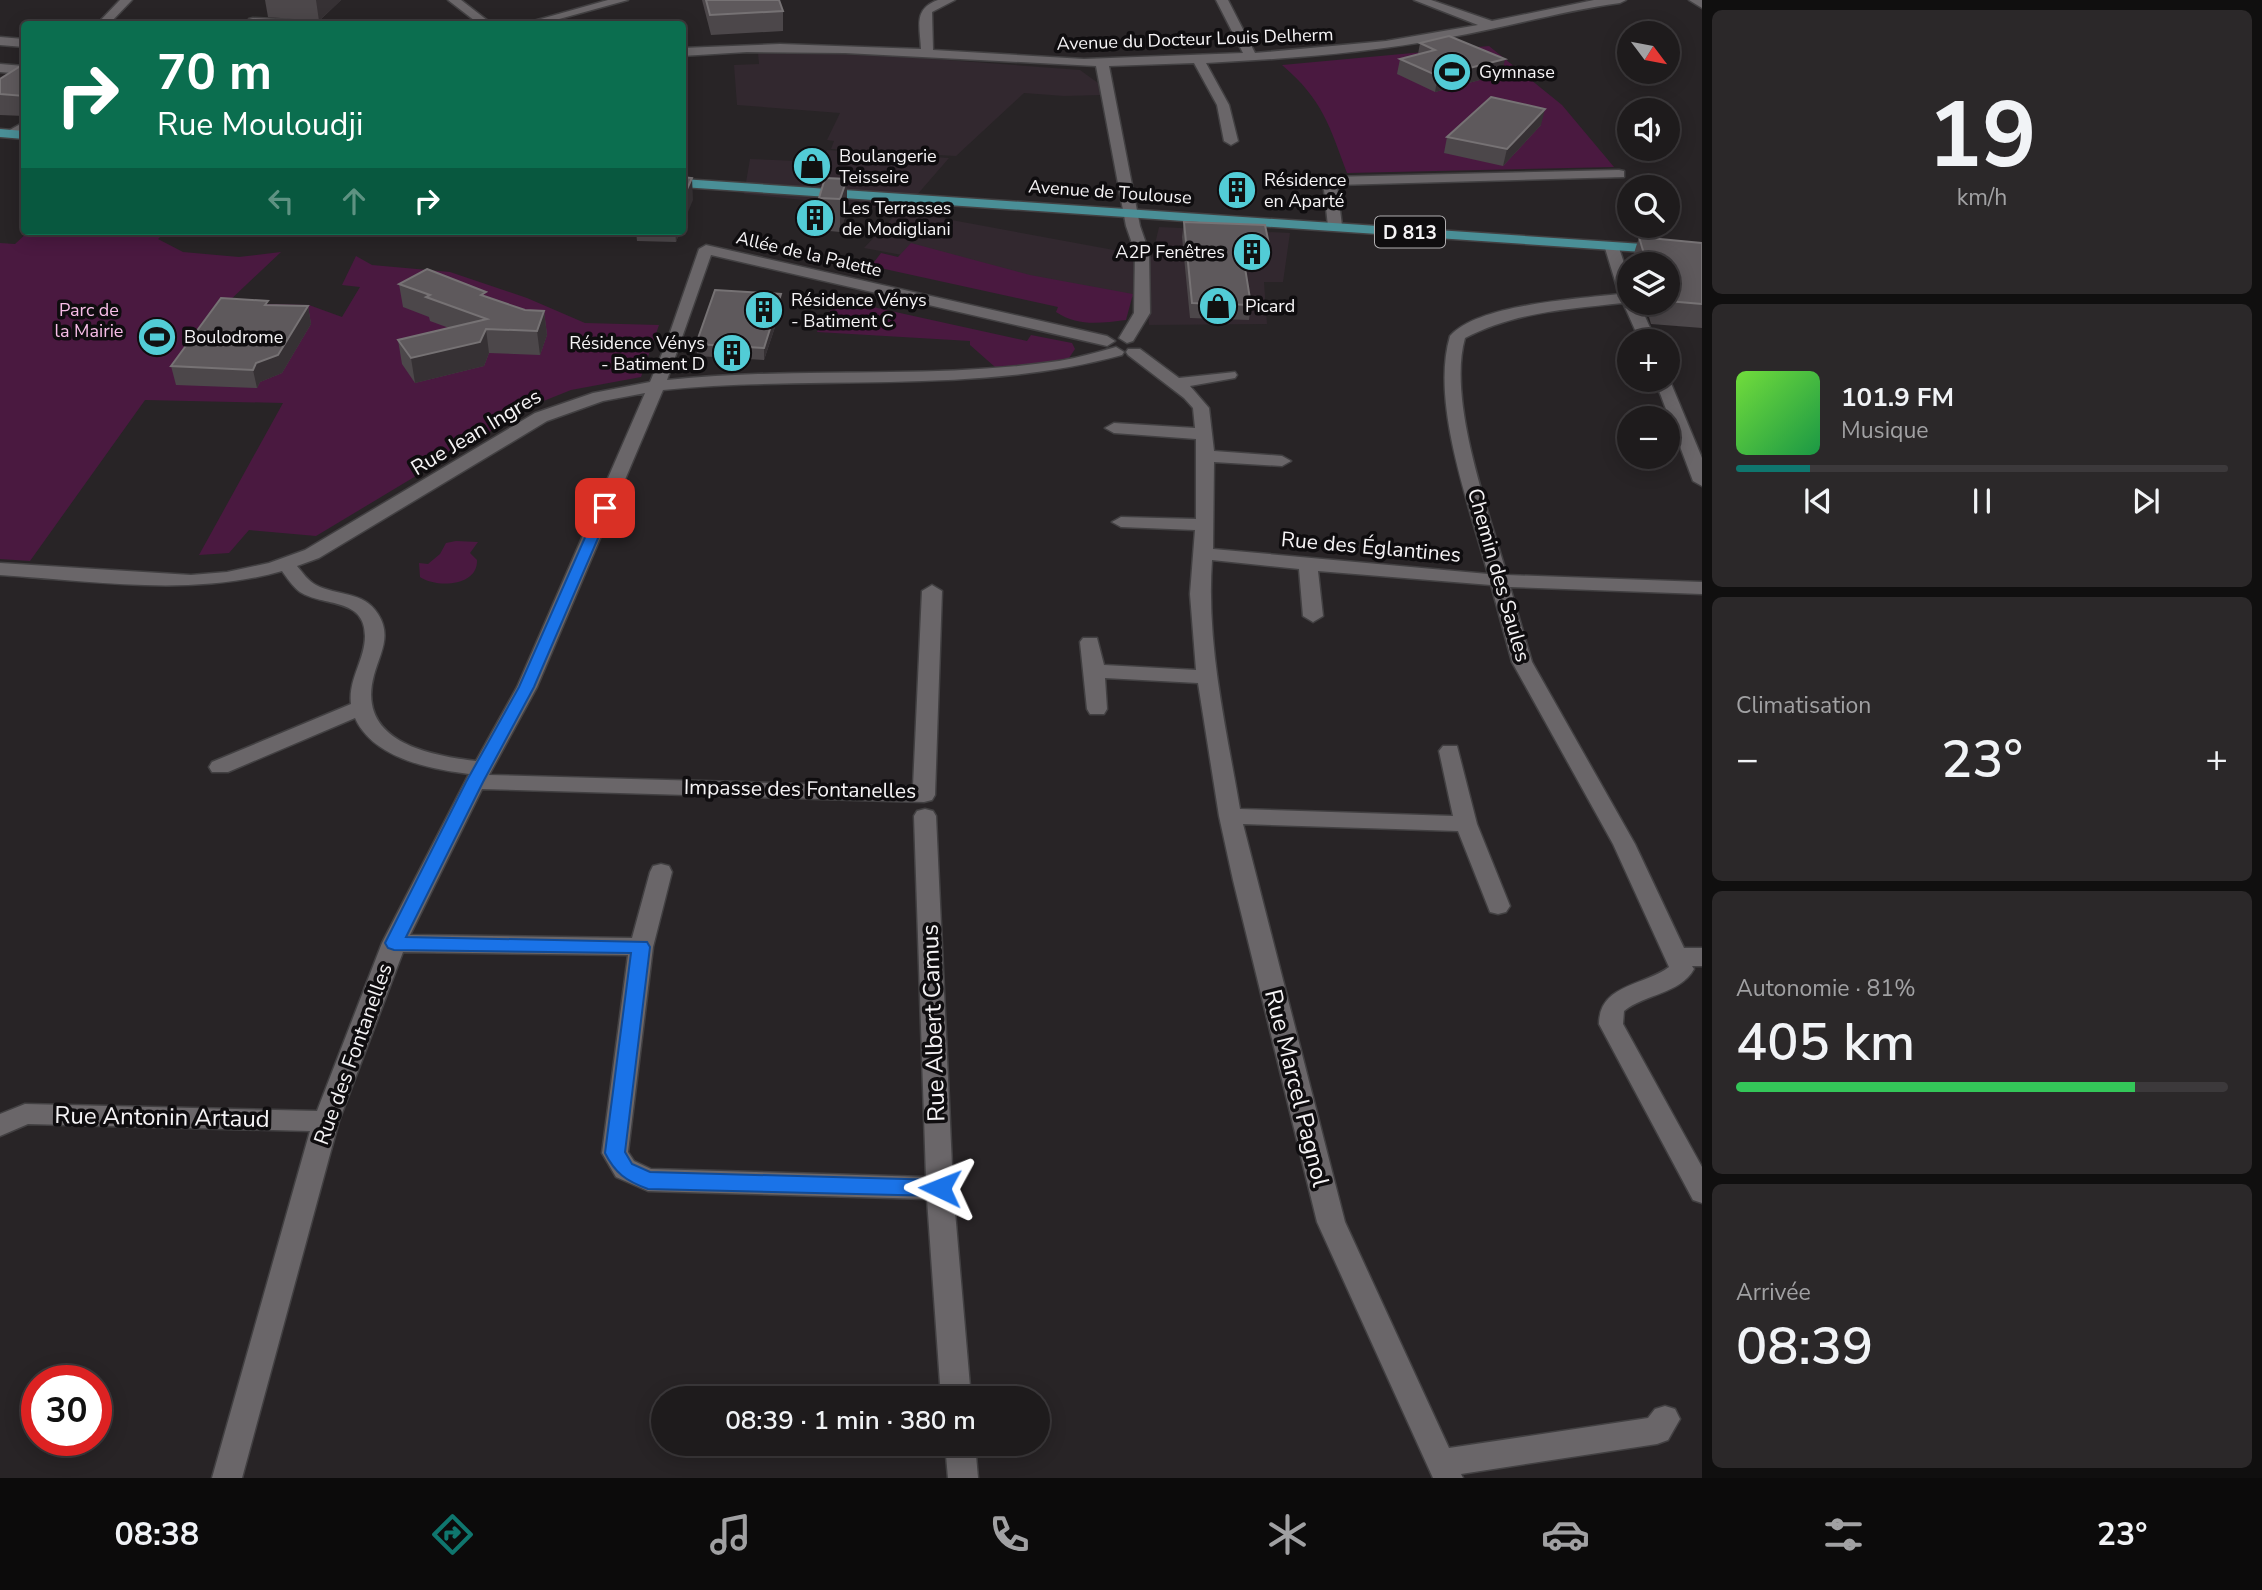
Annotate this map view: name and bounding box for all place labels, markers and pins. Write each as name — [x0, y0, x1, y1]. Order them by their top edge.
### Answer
sports icon: Gymnase — [1431, 51, 1473, 93]
place label: Gymnase — [1479, 60, 1555, 84]
place label: Boulangerie Teisseire — [839, 144, 937, 189]
shop icon: Boulangerie Teisseire — [791, 145, 833, 187]
place label: Résidence en Aparté — [1264, 168, 1346, 213]
building icon: Résidence en Aparté — [1216, 169, 1258, 211]
place label: Les Terrasses de Modigliani — [842, 196, 951, 241]
building icon: Les Terrasses de Modigliani — [794, 197, 836, 239]
building icon: A2P Fenêtres — [1231, 231, 1273, 273]
place label: A2P Fenêtres — [1115, 240, 1225, 264]
shop icon: Picard — [1197, 285, 1239, 327]
place label: Résidence Vénys - Batiment C — [791, 288, 927, 333]
building icon: Résidence Vénys - Batiment C — [743, 289, 785, 331]
place label: Picard — [1245, 294, 1295, 318]
sports icon: Boulodrome — [136, 316, 178, 358]
place label: Boulodrome — [184, 325, 283, 349]
place label: Résidence Vénys - Batiment D — [569, 331, 705, 376]
building icon: Résidence Vénys - Batiment D — [711, 332, 753, 374]
pin — [575, 478, 635, 538]

